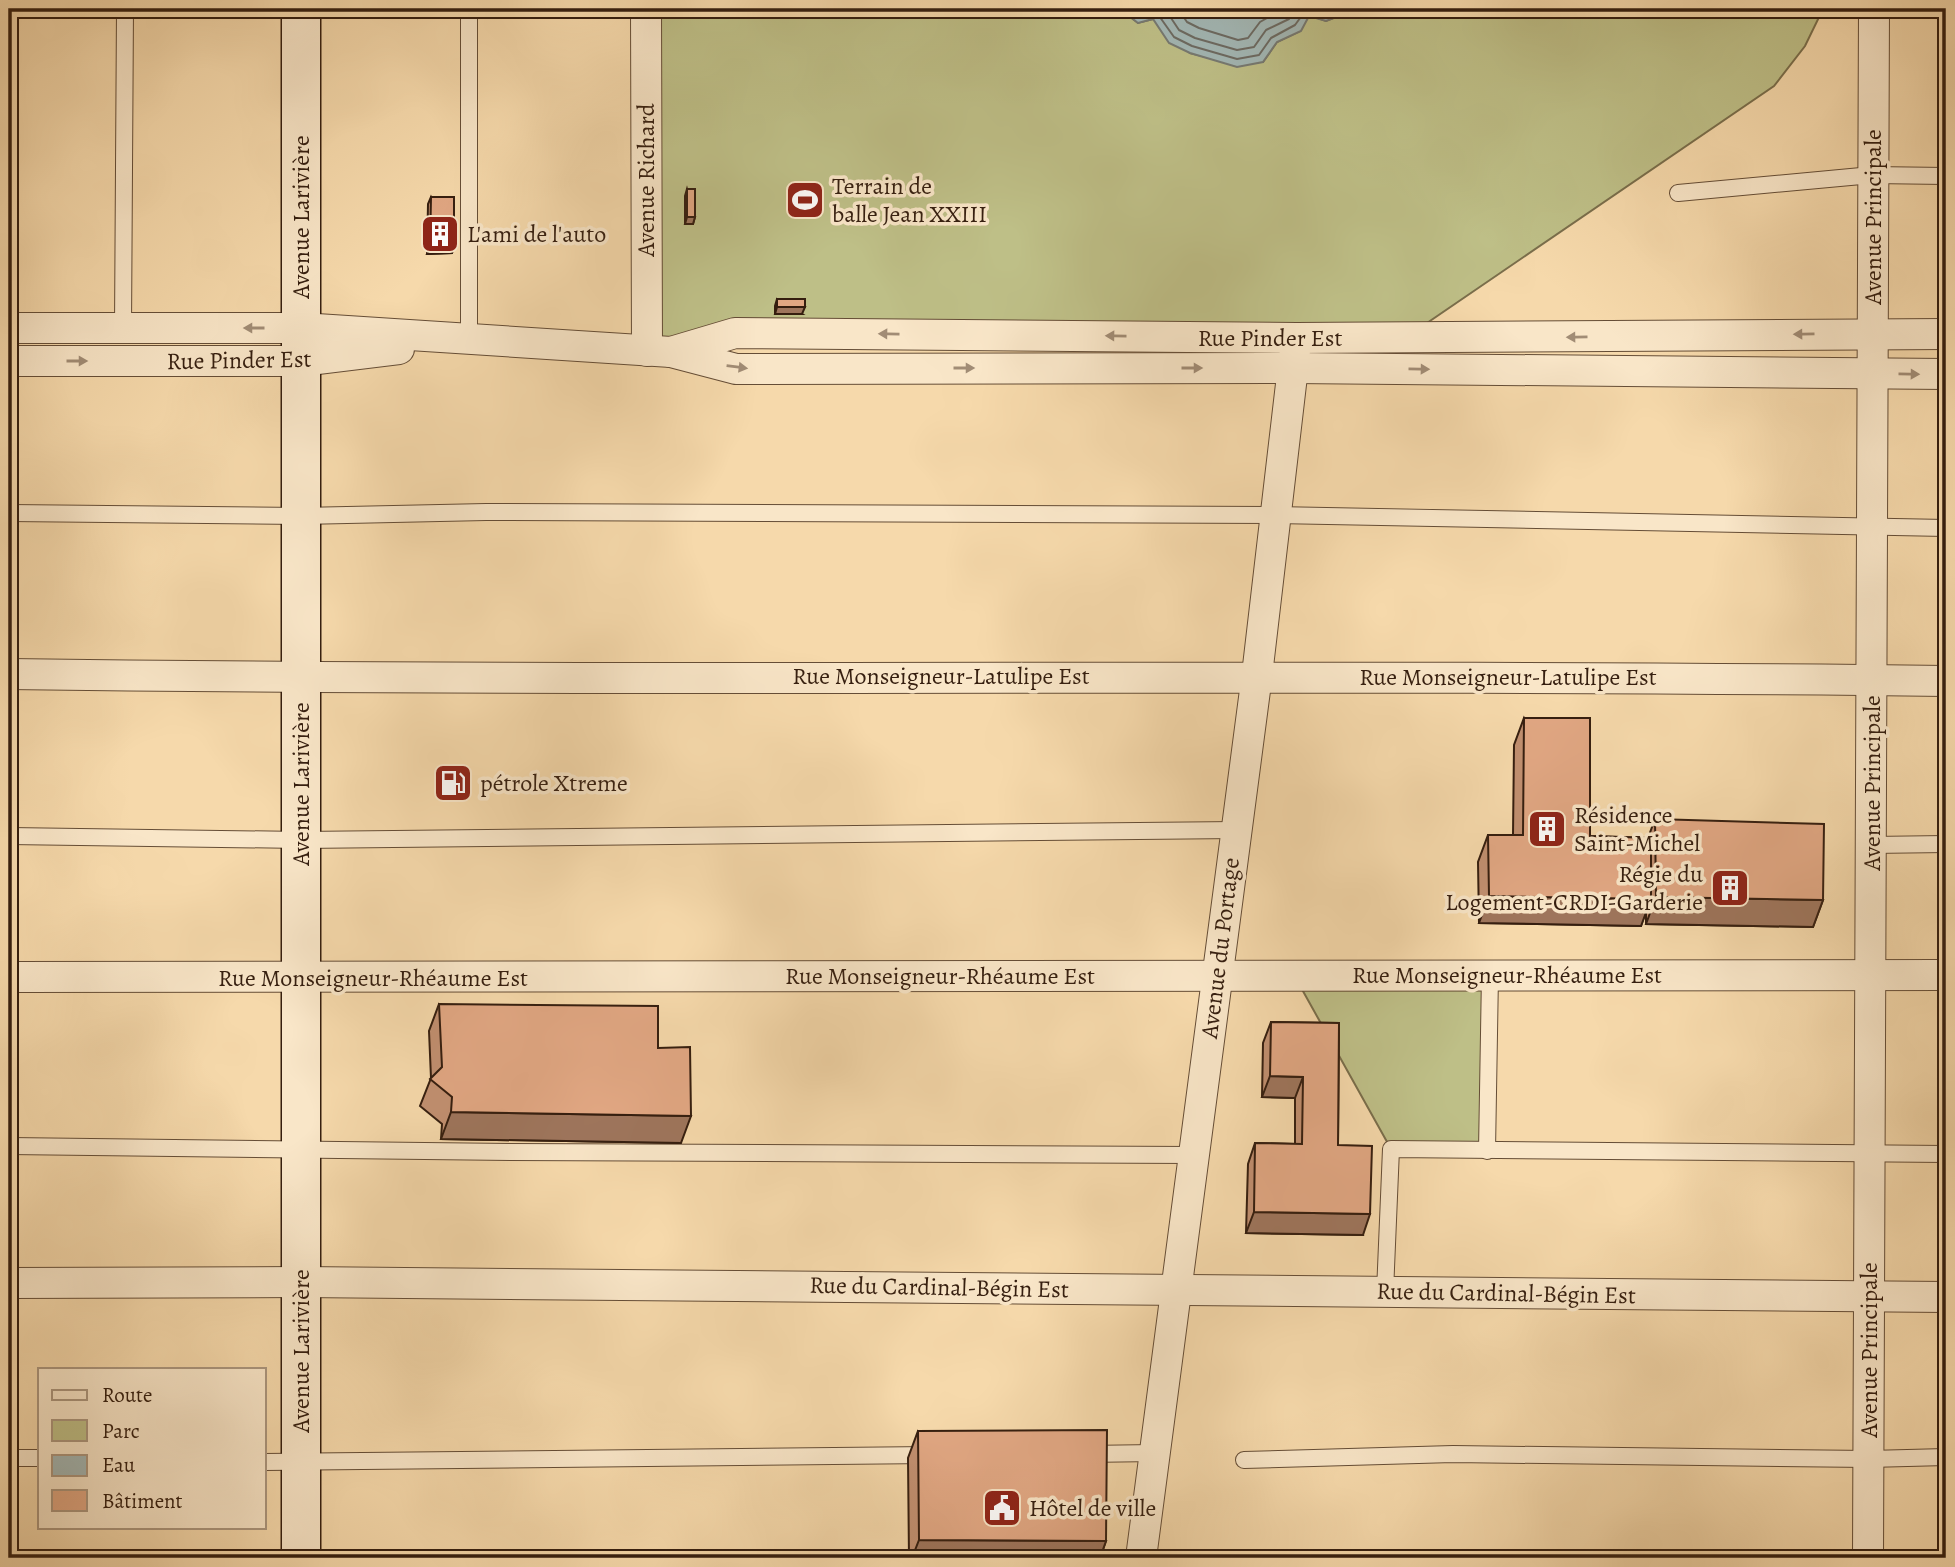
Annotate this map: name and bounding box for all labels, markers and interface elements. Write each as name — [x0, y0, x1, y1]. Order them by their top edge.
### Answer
street label: Avenue Richard — [630, 103, 662, 258]
street label: Avenue Principale — [1857, 129, 1889, 306]
street label: Avenue Larivière — [285, 135, 317, 300]
place label: Terrain de balle Jean XXIII — [832, 170, 987, 230]
sports icon: Terrain de balle Jean XXIII — [784, 179, 826, 221]
building icon: L'ami de l'auto — [419, 213, 461, 255]
place label: L'ami de l'auto — [467, 218, 606, 250]
one-way arrow — [243, 322, 265, 334]
street label: Rue Pinder Est — [1198, 322, 1342, 354]
one-way arrow — [878, 328, 900, 340]
one-way arrow — [1793, 328, 1815, 340]
one-way arrow — [1105, 331, 1127, 342]
one-way arrow — [1565, 331, 1587, 342]
street label: Rue Pinder Est — [166, 343, 312, 377]
one-way arrow — [66, 355, 88, 367]
one-way arrow — [726, 362, 748, 373]
one-way arrow — [954, 362, 976, 374]
one-way arrow — [1181, 362, 1203, 374]
one-way arrow — [1409, 363, 1431, 375]
one-way arrow — [1899, 368, 1921, 380]
street label: Rue Monseigneur-Latulipe Est — [792, 660, 1090, 692]
street label: Rue Monseigneur-Latulipe Est — [1359, 661, 1657, 693]
street label: Avenue Principale — [1856, 695, 1888, 872]
street label: Avenue Larivière — [285, 702, 317, 867]
fuel station icon: pétrole Xtreme — [432, 762, 474, 804]
place label: pétrole Xtreme — [480, 767, 628, 799]
place label: Résidence Saint-Michel — [1574, 799, 1700, 859]
building icon: Résidence Saint-Michel — [1526, 808, 1568, 850]
street label: Avenue du Portage — [1193, 856, 1247, 1041]
place label: Régie du Logement-CRDI-Garderie — [1445, 858, 1703, 918]
building icon: Régie du Logement-CRDI-Garderie — [1709, 867, 1751, 909]
street label: Rue Monseigneur-Rhéaume Est — [1352, 959, 1662, 991]
street label: Rue Monseigneur-Rhéaume Est — [785, 960, 1095, 992]
street label: Rue Monseigneur-Rhéaume Est — [218, 962, 528, 994]
street label: Avenue Principale — [1853, 1262, 1885, 1439]
street label: Avenue Larivière — [285, 1269, 317, 1434]
street label: Rue du Cardinal-Bégin Est — [809, 1269, 1069, 1305]
street label: Rue du Cardinal-Bégin Est — [1376, 1275, 1636, 1311]
legend — [38, 1368, 266, 1528]
text: Route — [102, 1381, 152, 1409]
text: Parc — [102, 1417, 140, 1445]
text: Eau — [102, 1451, 136, 1479]
text: Bâtiment — [102, 1487, 183, 1515]
public building icon: Hôtel de ville — [981, 1487, 1023, 1529]
place label: Hôtel de ville — [1029, 1492, 1156, 1524]

